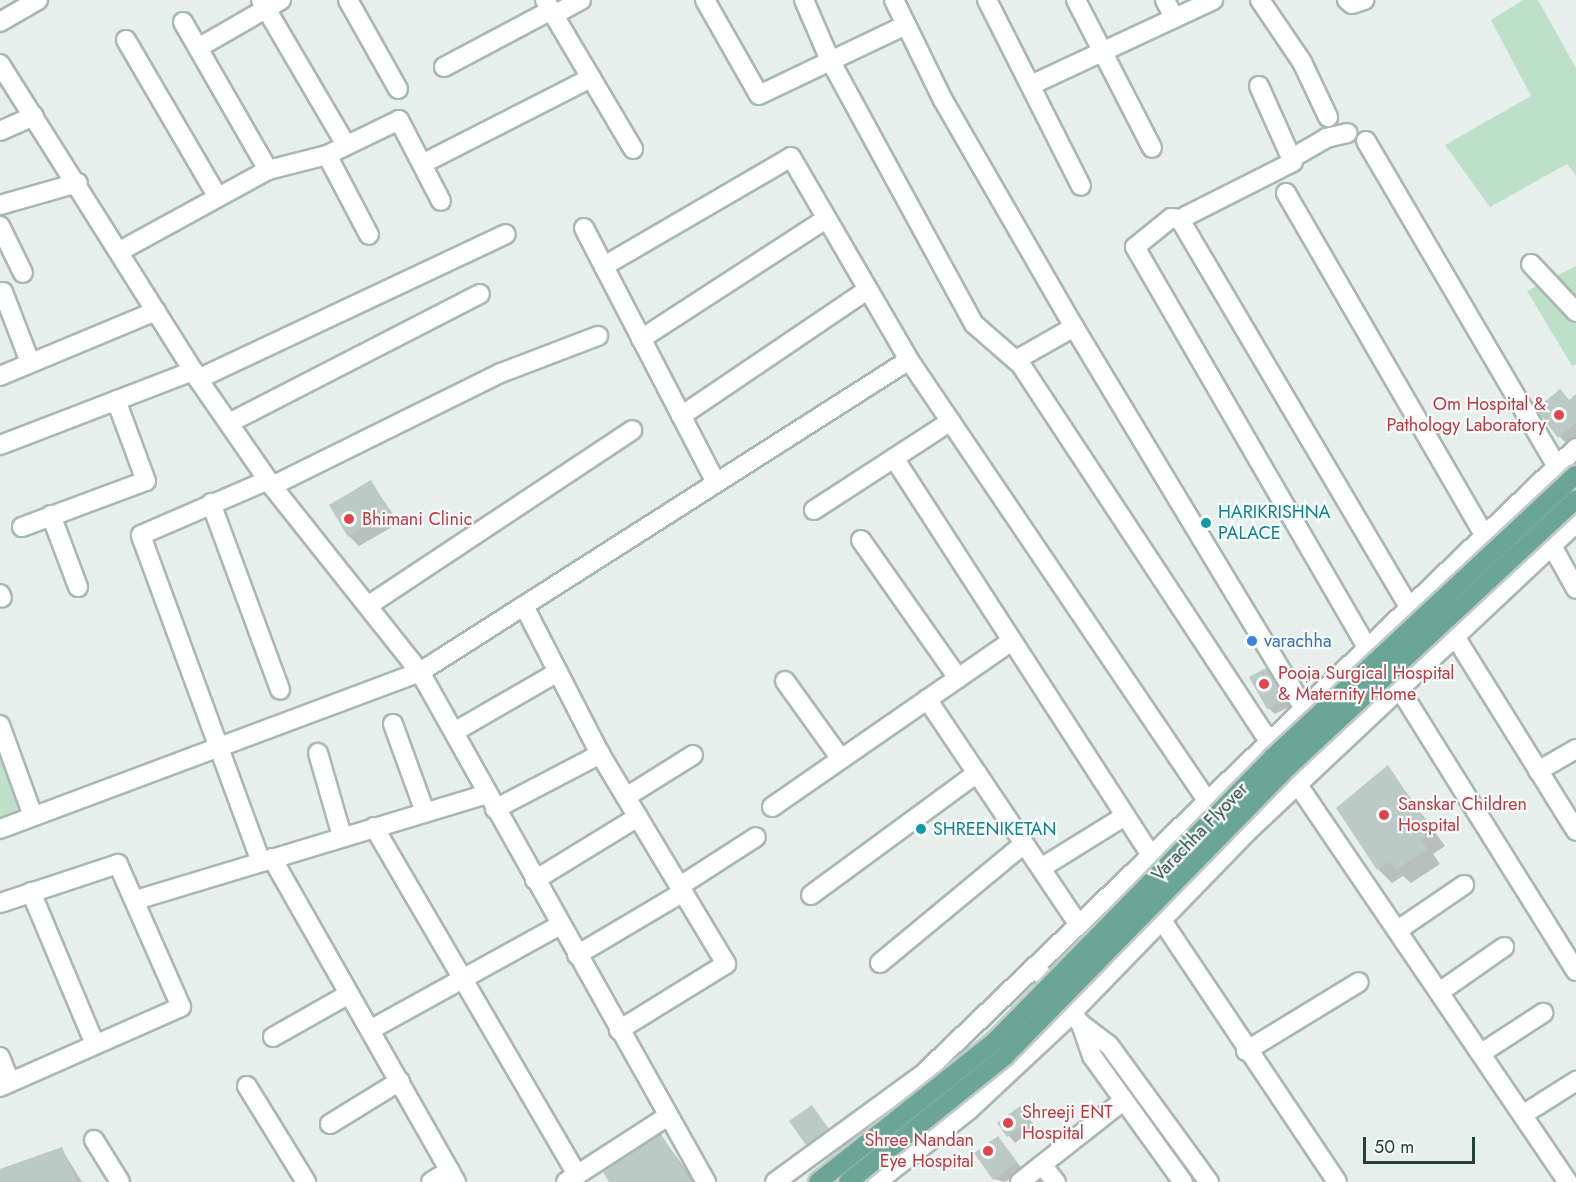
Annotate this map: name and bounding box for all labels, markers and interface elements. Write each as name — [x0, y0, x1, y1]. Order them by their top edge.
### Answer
place label: Om Hospital & Pathology Laboratory — [1386, 394, 1546, 436]
marker: Om Hospital & Pathology Laboratory — [1550, 406, 1568, 424]
place label: HARIKRISHNA PALACE — [1218, 502, 1330, 544]
place label: Bhimani Clinic — [362, 508, 472, 530]
marker: Bhimani Clinic — [340, 510, 358, 528]
marker: HARIKRISHNA PALACE — [1199, 516, 1213, 530]
place label: varachha — [1264, 630, 1332, 652]
marker: varachha — [1245, 634, 1259, 648]
place label: Pooja Surgical Hospital & Maternity Home — [1278, 663, 1455, 706]
marker: Pooja Surgical Hospital & Maternity Home — [1255, 675, 1273, 693]
street label: Varachha Flyover — [1148, 778, 1252, 886]
place label: Sanskar Children Hospital — [1398, 794, 1527, 836]
marker: Sanskar Children Hospital — [1375, 806, 1393, 824]
place label: SHREENIKETAN — [933, 818, 1056, 840]
marker: SHREENIKETAN — [914, 822, 928, 836]
place label: Shreeji ENT Hospital — [1022, 1102, 1113, 1144]
marker: Shreeji ENT Hospital — [999, 1114, 1017, 1132]
scale bar — [1366, 1125, 1478, 1163]
place label: Shree Nandan Eye Hospital — [864, 1130, 974, 1172]
text: 50 m — [1374, 1134, 1414, 1160]
marker: Shree Nandan Eye Hospital — [979, 1142, 997, 1160]

